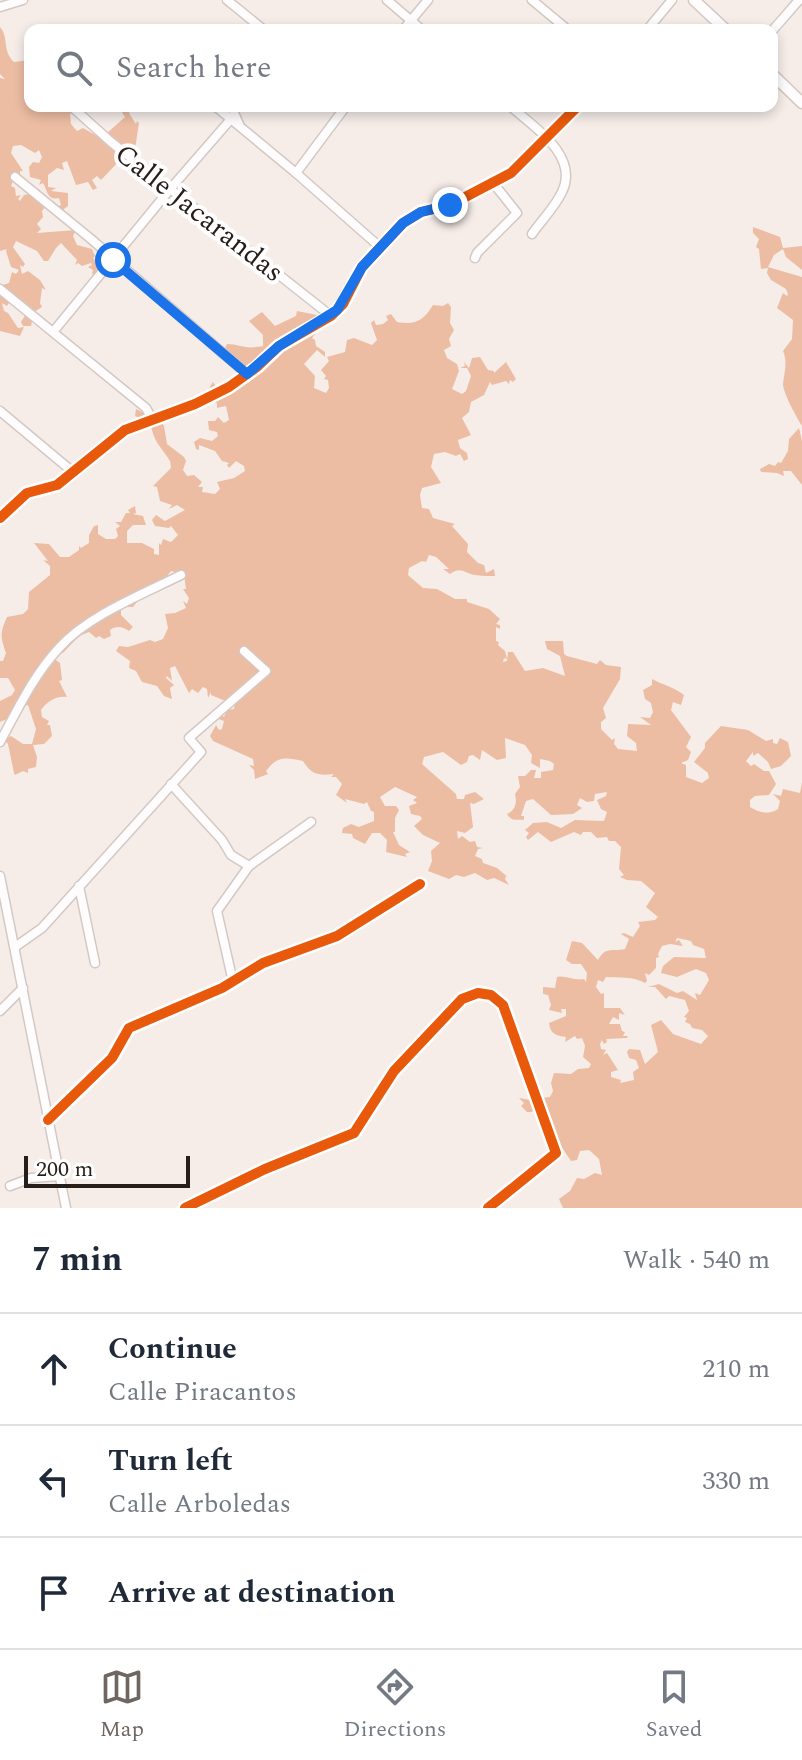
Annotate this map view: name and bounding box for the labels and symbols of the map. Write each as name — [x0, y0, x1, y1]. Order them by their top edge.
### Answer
street label: Calle Jacarandas — [105, 133, 293, 293]
route end — [432, 187, 468, 223]
route start — [95, 242, 131, 278]
scale bar — [24, 1152, 190, 1188]

